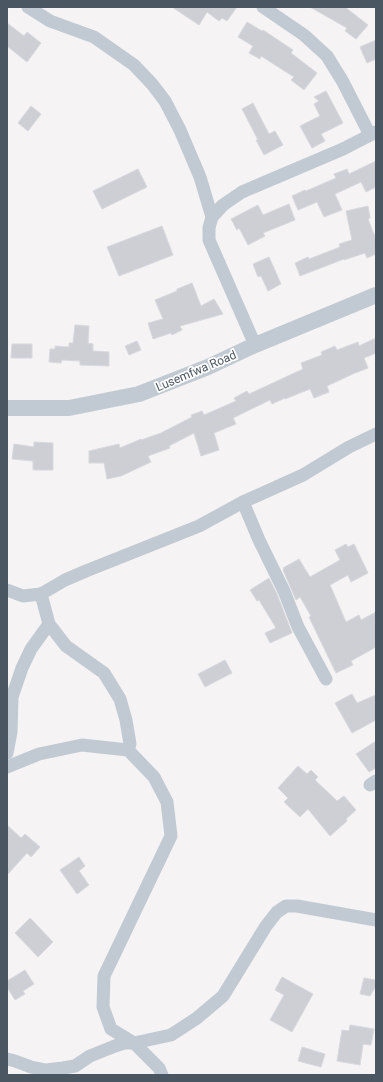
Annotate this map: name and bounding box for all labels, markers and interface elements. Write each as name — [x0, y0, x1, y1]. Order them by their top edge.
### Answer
street label: Lusemfwa Road — [154, 348, 238, 394]

